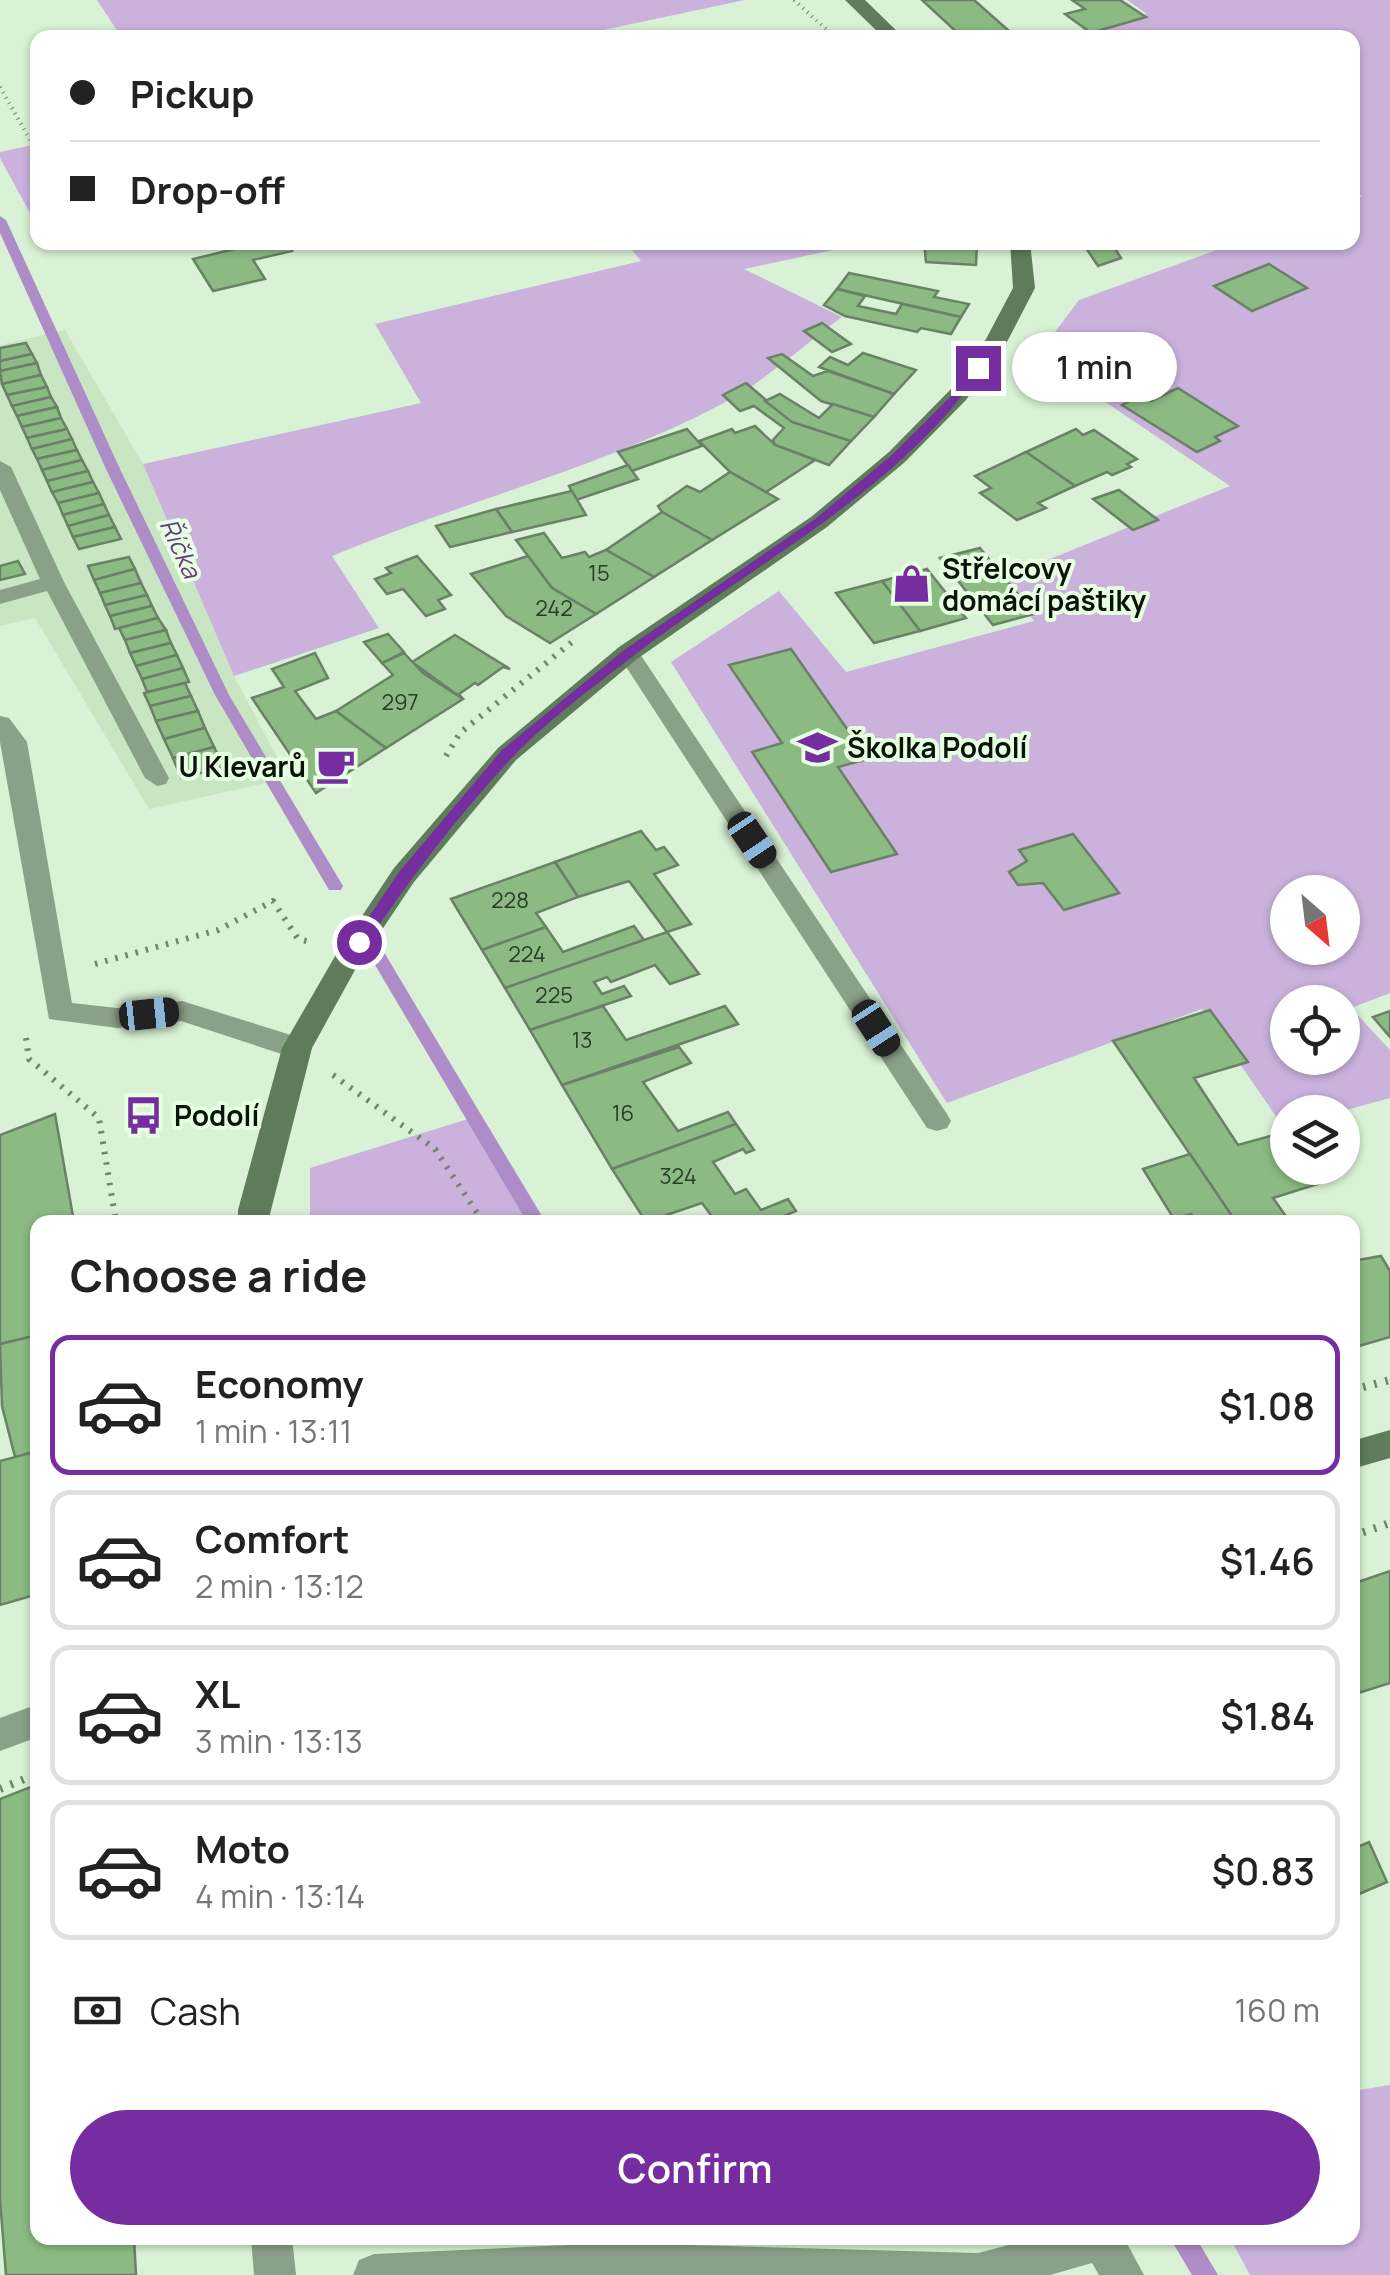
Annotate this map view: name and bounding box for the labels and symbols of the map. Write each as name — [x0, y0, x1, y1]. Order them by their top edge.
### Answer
callout: 1 min — [1013, 333, 1178, 403]
route end — [956, 346, 1001, 391]
water label: Říčka — [152, 513, 210, 584]
place label: Střelcovy domácí paštiky — [942, 549, 1147, 619]
house number: 15 — [588, 558, 610, 588]
shop icon: Střelcovy domácí paštiky — [891, 563, 933, 605]
house number: 242 — [535, 593, 573, 623]
house number: 297 — [382, 687, 418, 717]
school or university icon: Školka Podolí — [796, 726, 838, 768]
place label: Školka Podolí — [847, 728, 1028, 766]
cafe icon: U Klevarů — [315, 745, 357, 787]
place label: U Klevarů — [179, 747, 306, 785]
car — [723, 807, 781, 873]
north arrow — [1270, 875, 1360, 965]
house number: 228 — [491, 885, 529, 915]
route start — [337, 920, 382, 965]
house number: 224 — [508, 939, 546, 969]
house number: 225 — [535, 980, 573, 1010]
car — [847, 995, 905, 1061]
car — [118, 996, 180, 1032]
house number: 13 — [572, 1025, 592, 1055]
bus stop icon: Podolí — [123, 1094, 165, 1136]
place label: Podolí — [174, 1096, 259, 1134]
house number: 16 — [612, 1098, 634, 1128]
house number: 324 — [659, 1161, 697, 1191]

